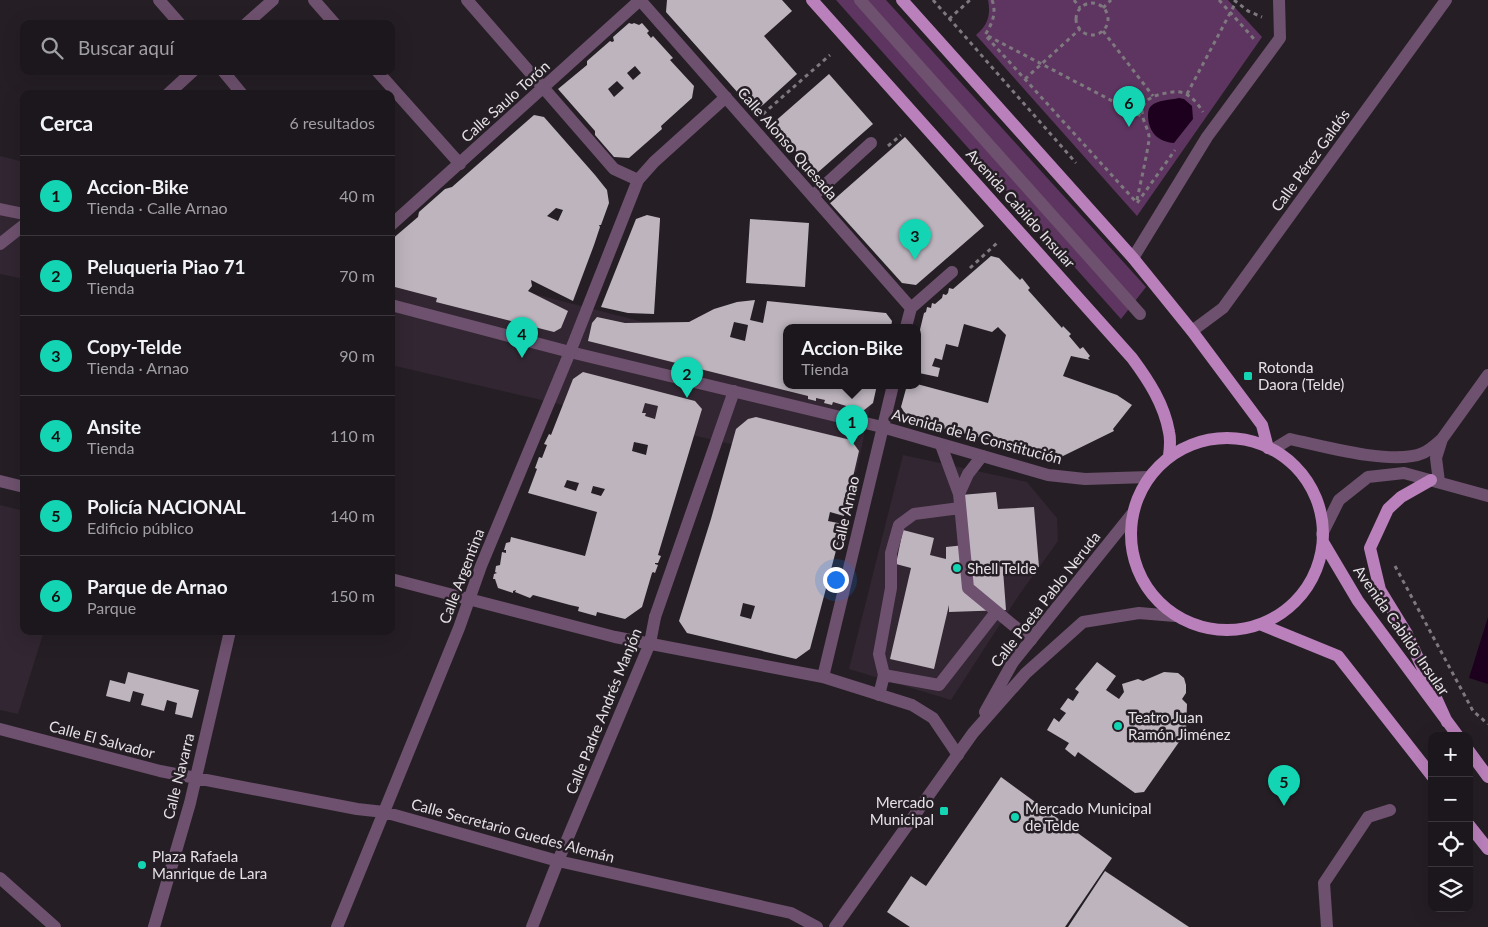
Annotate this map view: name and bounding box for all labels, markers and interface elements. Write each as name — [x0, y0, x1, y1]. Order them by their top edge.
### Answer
search box — [20, 20, 395, 75]
icon: search — [38, 34, 66, 62]
text: Buscar aquí — [78, 36, 174, 59]
street label: Calle Saulo Torón — [457, 56, 553, 146]
street label: Calle Alonso Quesada — [734, 83, 842, 203]
pin: 6 — [1113, 86, 1145, 127]
street label: Calle Pérez Galdós — [1267, 105, 1353, 215]
text: Cerca — [40, 110, 93, 135]
text: 6 resultados — [289, 113, 375, 132]
street label: Avenida Cabildo Insular — [963, 145, 1080, 272]
text: Accion-Bike — [87, 175, 189, 198]
text: 1 — [51, 186, 61, 205]
text: 40 m — [339, 186, 375, 205]
text: Tienda · Calle Arnao — [87, 198, 228, 217]
pin: 3 — [899, 219, 931, 260]
text: Peluqueria Piao 71 — [87, 255, 246, 278]
text: 2 — [51, 266, 61, 285]
text: 70 m — [339, 266, 375, 285]
text: Tienda — [87, 278, 135, 297]
pin: 4 — [506, 317, 538, 358]
popup — [783, 324, 921, 389]
text: Copy-Telde — [87, 335, 182, 358]
text: Accion-Bike — [801, 336, 903, 359]
text: 3 — [51, 346, 61, 365]
text: 90 m — [339, 346, 375, 365]
pin: 2 — [671, 357, 703, 398]
text: Tienda · Arnao — [87, 358, 189, 377]
place label: Rotonda Daora (Telde) — [1258, 358, 1344, 393]
text: Tienda — [801, 359, 849, 378]
marker: Rotonda Daora (Telde) — [1242, 370, 1254, 382]
pin: 1 — [836, 405, 868, 446]
street label: Avenida de la Constitución — [890, 405, 1064, 467]
text: Ansite — [87, 415, 141, 438]
text: 4 — [51, 426, 61, 445]
text: 110 m — [330, 426, 375, 445]
text: Tienda — [87, 438, 135, 457]
street label: Calle Arnao — [828, 474, 862, 552]
text: Policía NACIONAL — [87, 495, 246, 518]
text: 5 — [51, 506, 61, 525]
text: 140 m — [330, 506, 375, 525]
text: Edificio público — [87, 518, 194, 537]
street label: Calle Argentina — [435, 526, 487, 626]
street label: Calle Poeta Pablo Neruda — [986, 528, 1104, 670]
place label: Shell Telde — [967, 559, 1037, 577]
marker: Shell Telde — [951, 562, 963, 574]
street label: Avenida Cabildo Insular — [1350, 562, 1454, 699]
your location — [823, 567, 849, 593]
text: Parque de Arnao — [87, 575, 228, 598]
text: 6 — [51, 586, 61, 605]
text: 150 m — [330, 586, 375, 605]
text: Parque — [87, 598, 136, 617]
street label: Calle Padre Andrés Manjón — [561, 625, 645, 797]
place label: Teatro Juan Ramón Jiménez — [1128, 708, 1231, 743]
street label: Calle El Salvador — [47, 716, 157, 762]
marker: Teatro Juan Ramón Jiménez — [1112, 720, 1124, 732]
street label: Calle Navarra — [159, 731, 197, 821]
map controls — [1428, 732, 1473, 912]
button: + — [1428, 732, 1473, 777]
pin: 5 — [1268, 765, 1300, 806]
button: − — [1428, 777, 1473, 822]
place label: Mercado Municipal — [870, 793, 934, 828]
street label: Calle Secretario Guedes Alemán — [409, 794, 617, 866]
place label: Mercado Municipal de Telde — [1025, 799, 1151, 834]
marker: Mercado Municipal — [938, 805, 950, 817]
marker: Mercado Municipal de Telde — [1009, 811, 1021, 823]
button: locate — [1428, 822, 1473, 867]
place label: Plaza Rafaela Manrique de Lara — [152, 847, 267, 882]
marker: Plaza Rafaela Manrique de Lara — [136, 859, 148, 871]
button: layers — [1428, 867, 1473, 912]

